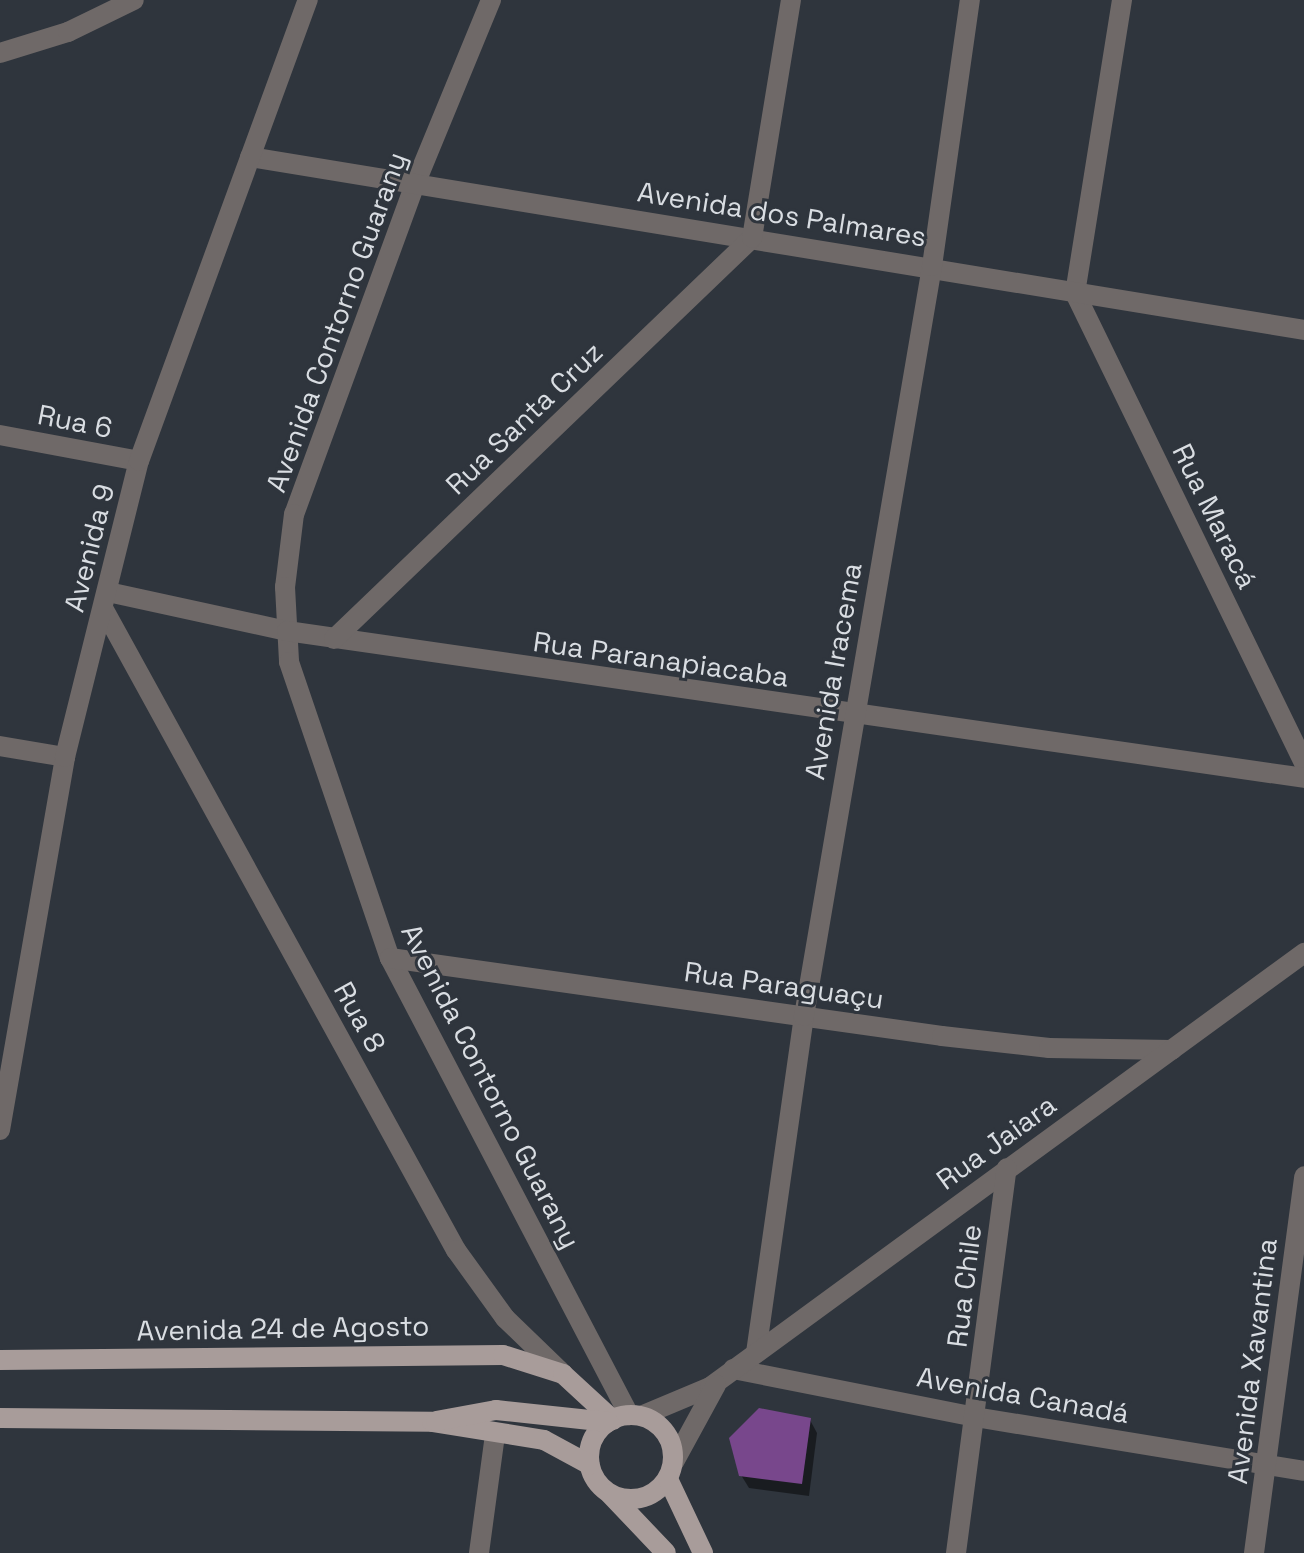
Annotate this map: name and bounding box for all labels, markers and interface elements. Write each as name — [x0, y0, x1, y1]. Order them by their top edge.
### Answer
street label: Avenida Contorno Guarany — [259, 147, 413, 497]
street label: Avenida dos Palmares — [635, 175, 929, 253]
street label: Rua Santa Cruz — [439, 335, 609, 501]
street label: Rua 6 — [35, 397, 115, 445]
street label: Rua Maracá — [1165, 438, 1265, 594]
street label: Avenida 9 — [57, 481, 121, 615]
street label: Avenida Iracema — [797, 560, 869, 782]
street label: Rua Paranapiacaba — [531, 624, 791, 694]
street label: Avenida Contorno Guarany — [394, 918, 588, 1254]
street label: Rua Paraguaçu — [682, 954, 886, 1016]
street label: Rua 8 — [327, 976, 393, 1058]
street label: Rua Jaiara — [930, 1087, 1062, 1197]
street label: Rua Chile — [940, 1223, 988, 1349]
street label: Avenida Xavantina — [1220, 1236, 1284, 1486]
street label: Avenida 24 de Agosto — [136, 1309, 430, 1347]
street label: Avenida Canadá — [914, 1360, 1132, 1430]

